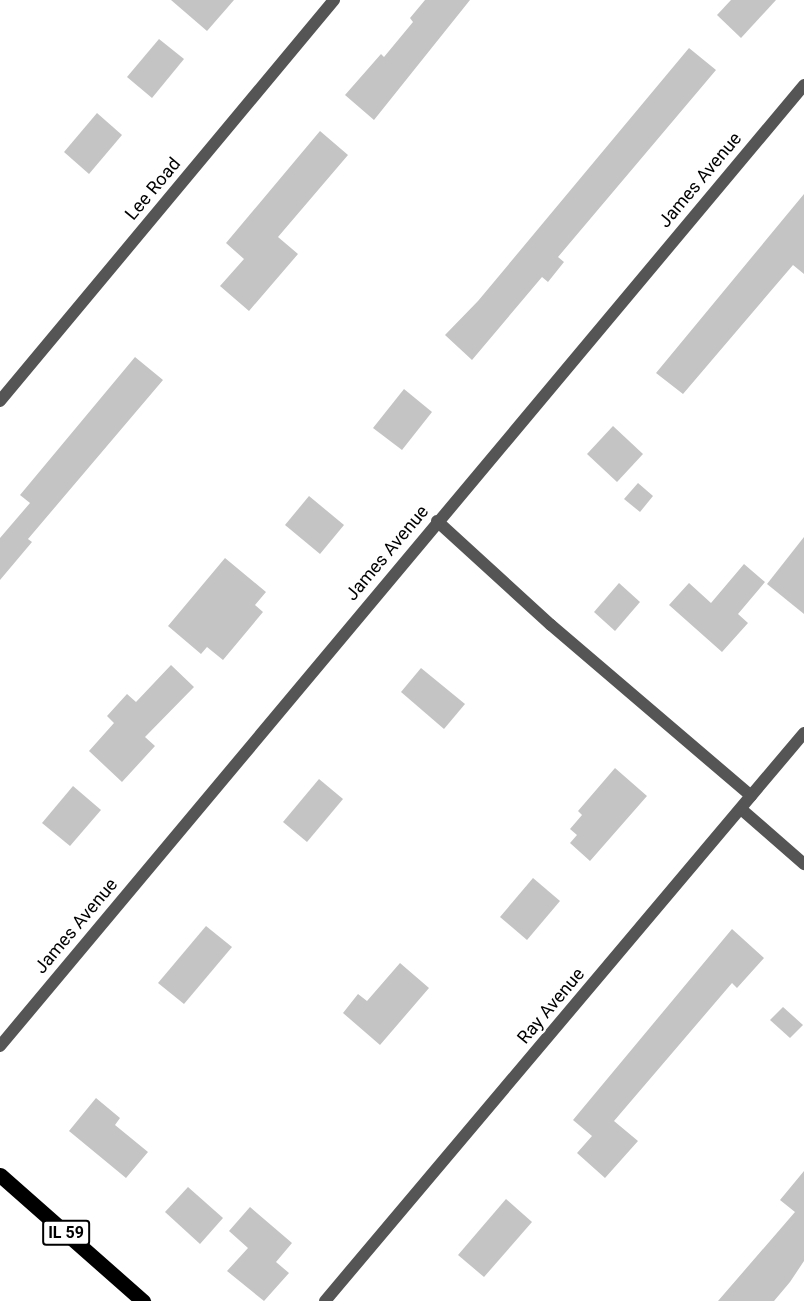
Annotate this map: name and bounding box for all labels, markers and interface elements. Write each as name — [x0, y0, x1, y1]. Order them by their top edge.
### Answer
street label: James Avenue — [654, 128, 746, 232]
street label: Lee Road — [121, 154, 185, 224]
street label: James Avenue — [341, 501, 433, 605]
street label: James Avenue — [30, 874, 122, 978]
street label: Ray Avenue — [513, 964, 589, 1048]
road number: IL 59 — [42, 1220, 90, 1246]

